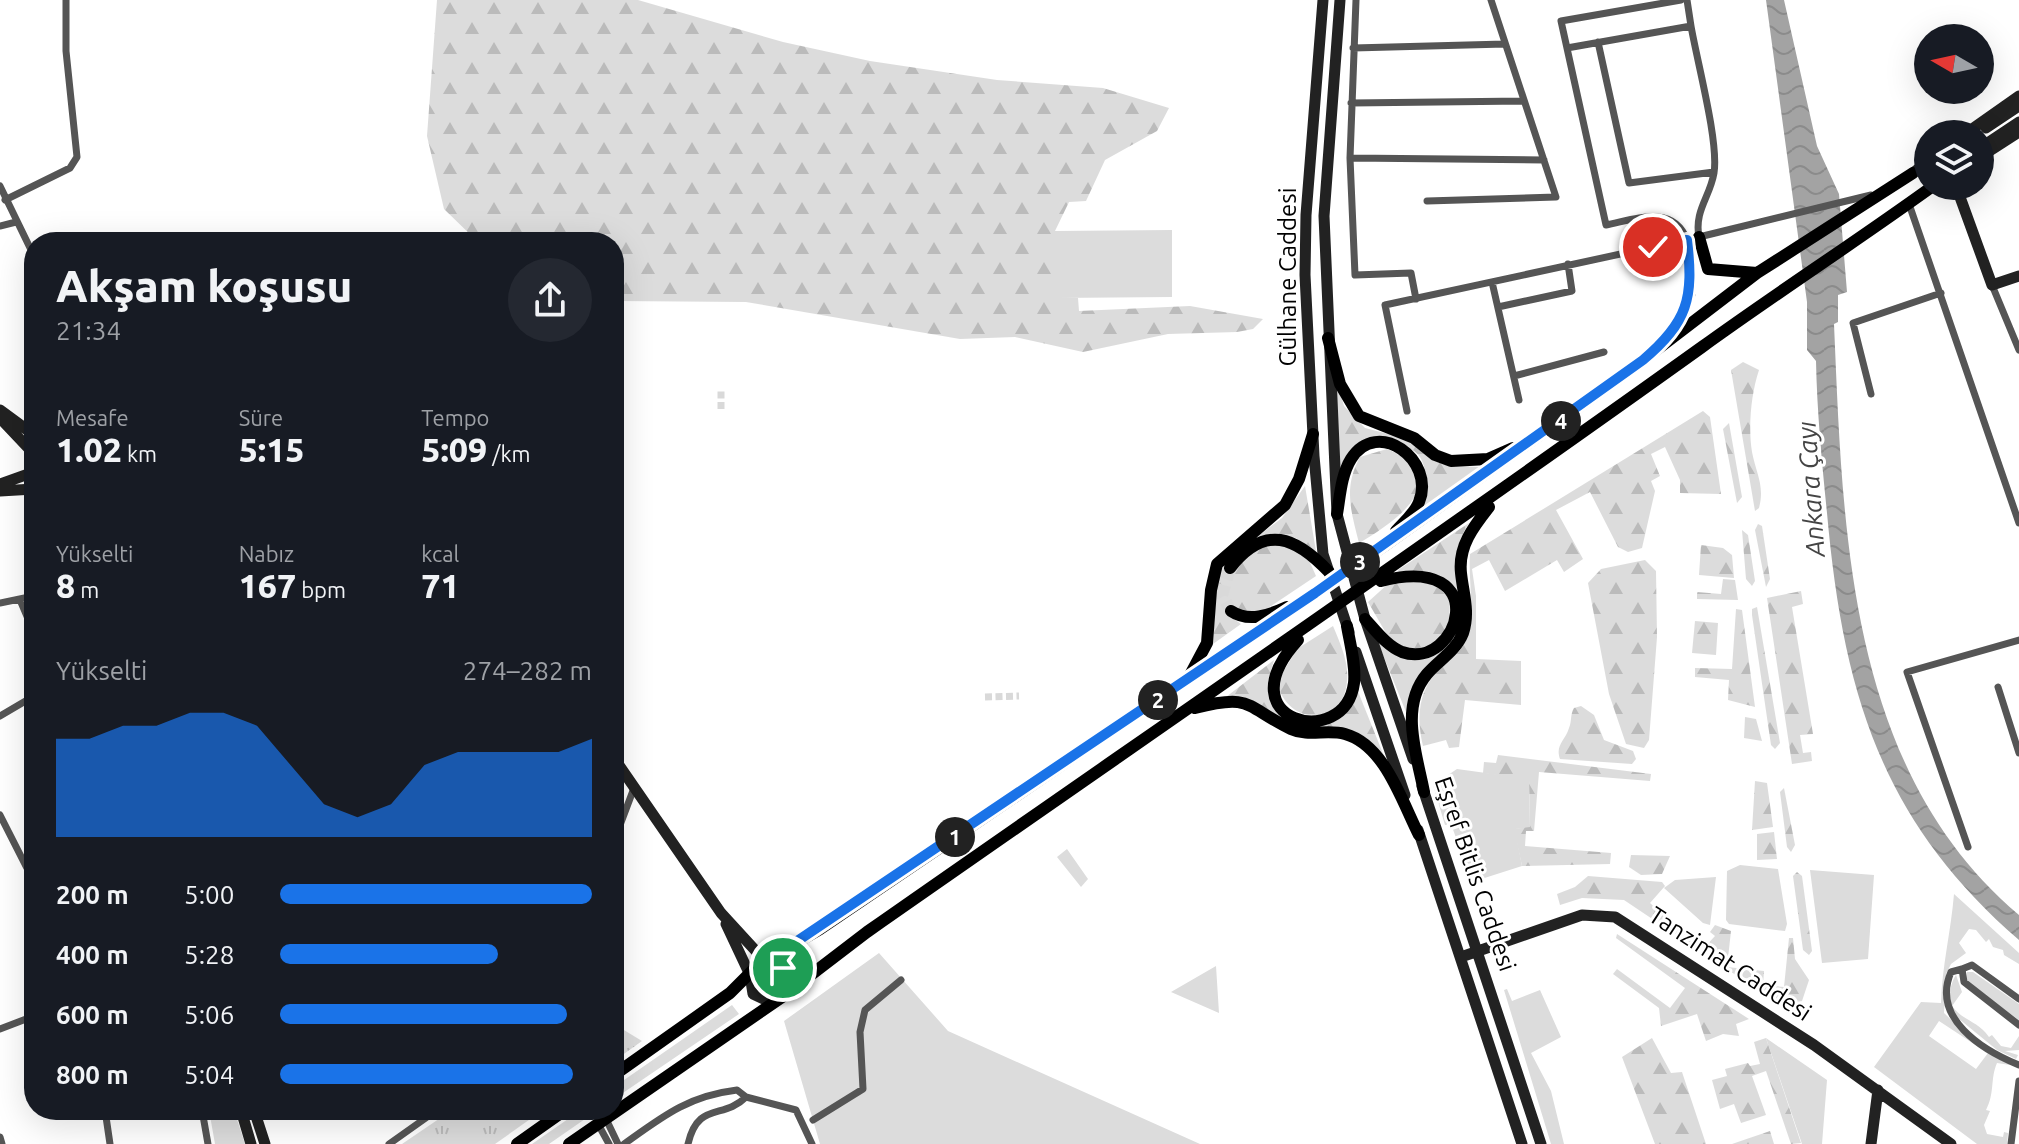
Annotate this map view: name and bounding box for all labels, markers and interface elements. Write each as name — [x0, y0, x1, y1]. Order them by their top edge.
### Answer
north arrow — [1914, 24, 1994, 104]
map controls — [1914, 24, 1994, 200]
button: layers — [1914, 120, 1994, 200]
street label: Gülhane Caddesi — [1274, 187, 1301, 367]
pin — [1619, 213, 1687, 281]
icon: check — [1631, 225, 1675, 269]
button: share — [508, 258, 592, 342]
text: Akşam koşusu — [56, 261, 352, 310]
text: 21:34 — [56, 316, 121, 345]
pin: 4 — [1541, 401, 1581, 441]
text: Mesafe — [56, 405, 129, 430]
text: Süre — [239, 405, 283, 430]
text: Tempo — [421, 405, 489, 430]
text: 4 — [1555, 408, 1567, 433]
water label: Ankara Çayı — [1791, 420, 1830, 560]
text: 1.02 — [56, 430, 122, 468]
text: 5:15 — [239, 430, 305, 468]
text: 5:09 — [421, 430, 487, 468]
text: km — [122, 441, 157, 466]
text: /km — [487, 441, 531, 466]
text: Yükselti — [56, 541, 133, 566]
text: Nabız — [239, 541, 294, 566]
text: kcal — [421, 541, 459, 566]
pin: 3 — [1340, 542, 1380, 582]
text: 3 — [1354, 549, 1366, 574]
text: 8 — [56, 566, 75, 604]
text: 167 — [239, 566, 296, 604]
text: 71 — [421, 566, 460, 604]
text: m — [75, 577, 99, 602]
text: bpm — [296, 577, 346, 602]
text: Yükselti — [56, 656, 147, 685]
text: 274–282 m — [463, 656, 592, 685]
pin: 2 — [1138, 680, 1178, 720]
text: 2 — [1152, 687, 1164, 712]
street label: Eşref Bitlis Caddesi — [1429, 773, 1521, 975]
pin: 1 — [935, 817, 975, 857]
text: 1 — [949, 824, 961, 849]
text: 200 m — [56, 880, 129, 909]
text: 5:00 — [184, 880, 234, 909]
street label: Tanzimat Caddesi — [1644, 901, 1816, 1026]
pin — [749, 934, 817, 1002]
text: 400 m — [56, 940, 129, 969]
text: 5:28 — [184, 940, 234, 969]
icon: arrive — [761, 946, 805, 990]
text: 600 m — [56, 1000, 129, 1029]
text: 5:06 — [184, 1000, 234, 1029]
text: 800 m — [56, 1060, 129, 1089]
text: 5:04 — [184, 1060, 234, 1089]

